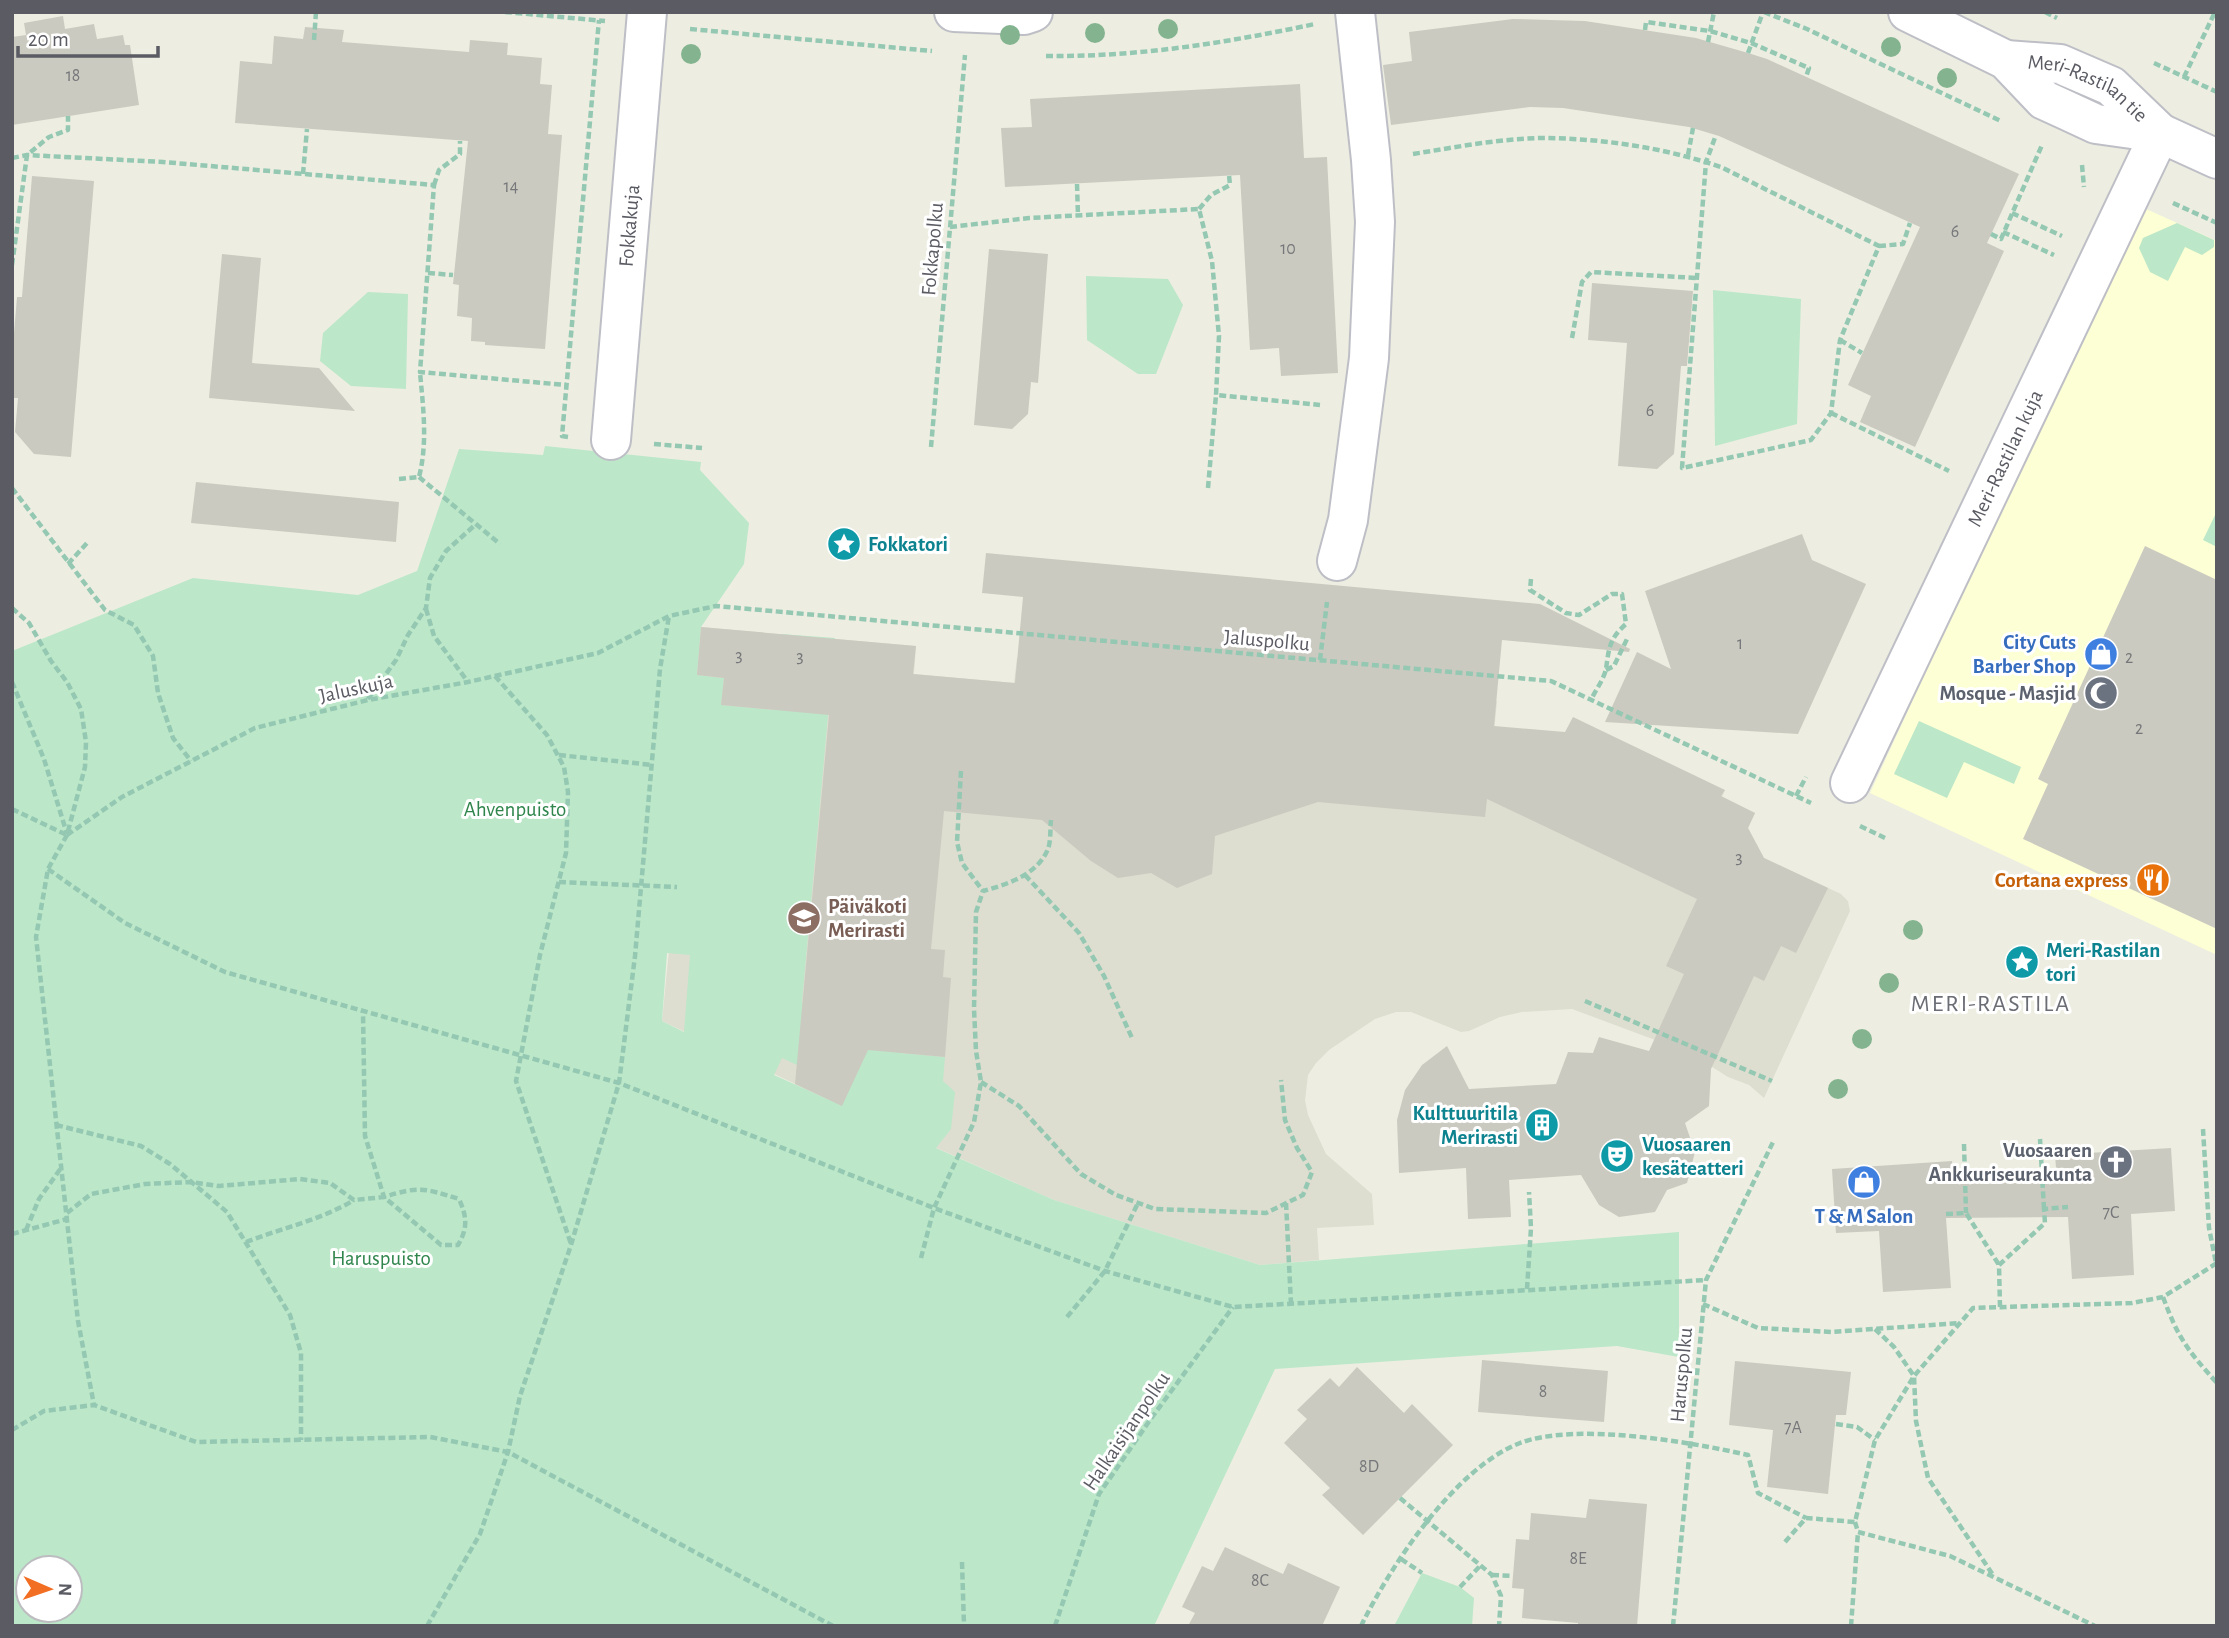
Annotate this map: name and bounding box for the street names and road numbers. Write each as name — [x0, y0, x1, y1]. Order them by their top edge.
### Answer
street label: Meri-Rastilan tie — [2027, 52, 2152, 126]
street label: Fokkakuja — [616, 183, 643, 268]
street label: Fokkapolku — [918, 201, 947, 297]
street label: Meri-Rastilan kuja — [1964, 386, 2047, 530]
street label: Jaluspolku — [1223, 626, 1311, 655]
street label: Jaluskuja — [317, 670, 395, 707]
street label: Haruspolku — [1667, 1326, 1696, 1423]
street label: Halkaisijanpolku — [1079, 1368, 1174, 1494]

